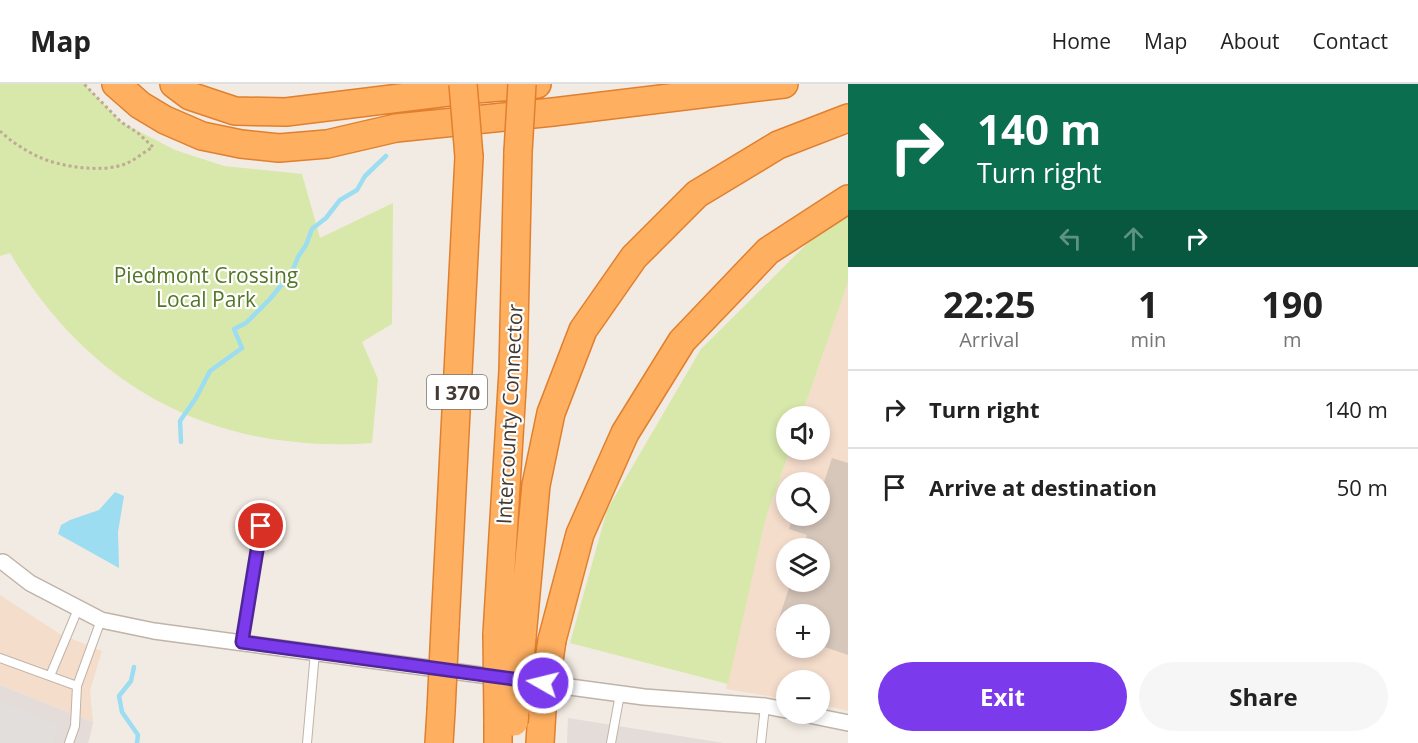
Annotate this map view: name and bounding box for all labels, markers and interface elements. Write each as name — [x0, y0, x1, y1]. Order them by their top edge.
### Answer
text: Map — [30, 22, 91, 60]
text: Home — [1052, 27, 1111, 55]
text: Map — [1144, 27, 1187, 55]
text: About — [1220, 27, 1280, 55]
text: Contact — [1313, 27, 1388, 55]
text: 140 m — [977, 100, 1101, 157]
icon: right — [878, 108, 956, 186]
text: Turn right — [977, 154, 1102, 191]
icon: left — [1054, 222, 1087, 255]
icon: ahead — [1117, 222, 1150, 255]
icon: right — [1180, 222, 1213, 255]
park label: Piedmont Crossing Local Park — [114, 261, 298, 313]
text: 22:25 — [943, 280, 1036, 329]
text: 1 — [1138, 280, 1159, 329]
text: 190 — [1261, 280, 1323, 329]
street label: Intercounty Connector — [489, 303, 529, 525]
text: Arrival — [959, 326, 1019, 353]
text: min — [1130, 326, 1166, 353]
text: m — [1283, 326, 1301, 353]
road number: I 370 — [427, 375, 487, 409]
icon: right — [878, 393, 911, 426]
text: Turn right — [929, 394, 1040, 424]
text: 140 m — [1324, 394, 1388, 424]
map controls — [776, 406, 830, 724]
button: sound — [776, 406, 830, 460]
icon: arrive — [878, 471, 911, 504]
button: search — [776, 472, 830, 526]
text: Arrive at destination — [929, 472, 1157, 502]
text: 50 m — [1337, 472, 1388, 502]
pin — [235, 500, 286, 551]
icon: arrive — [244, 509, 277, 542]
button: layers — [776, 538, 830, 592]
button: + — [776, 604, 830, 658]
position arrow — [511, 651, 575, 715]
button: Exit — [878, 662, 1127, 731]
button: Share — [1139, 662, 1388, 731]
button: − — [776, 670, 830, 724]

